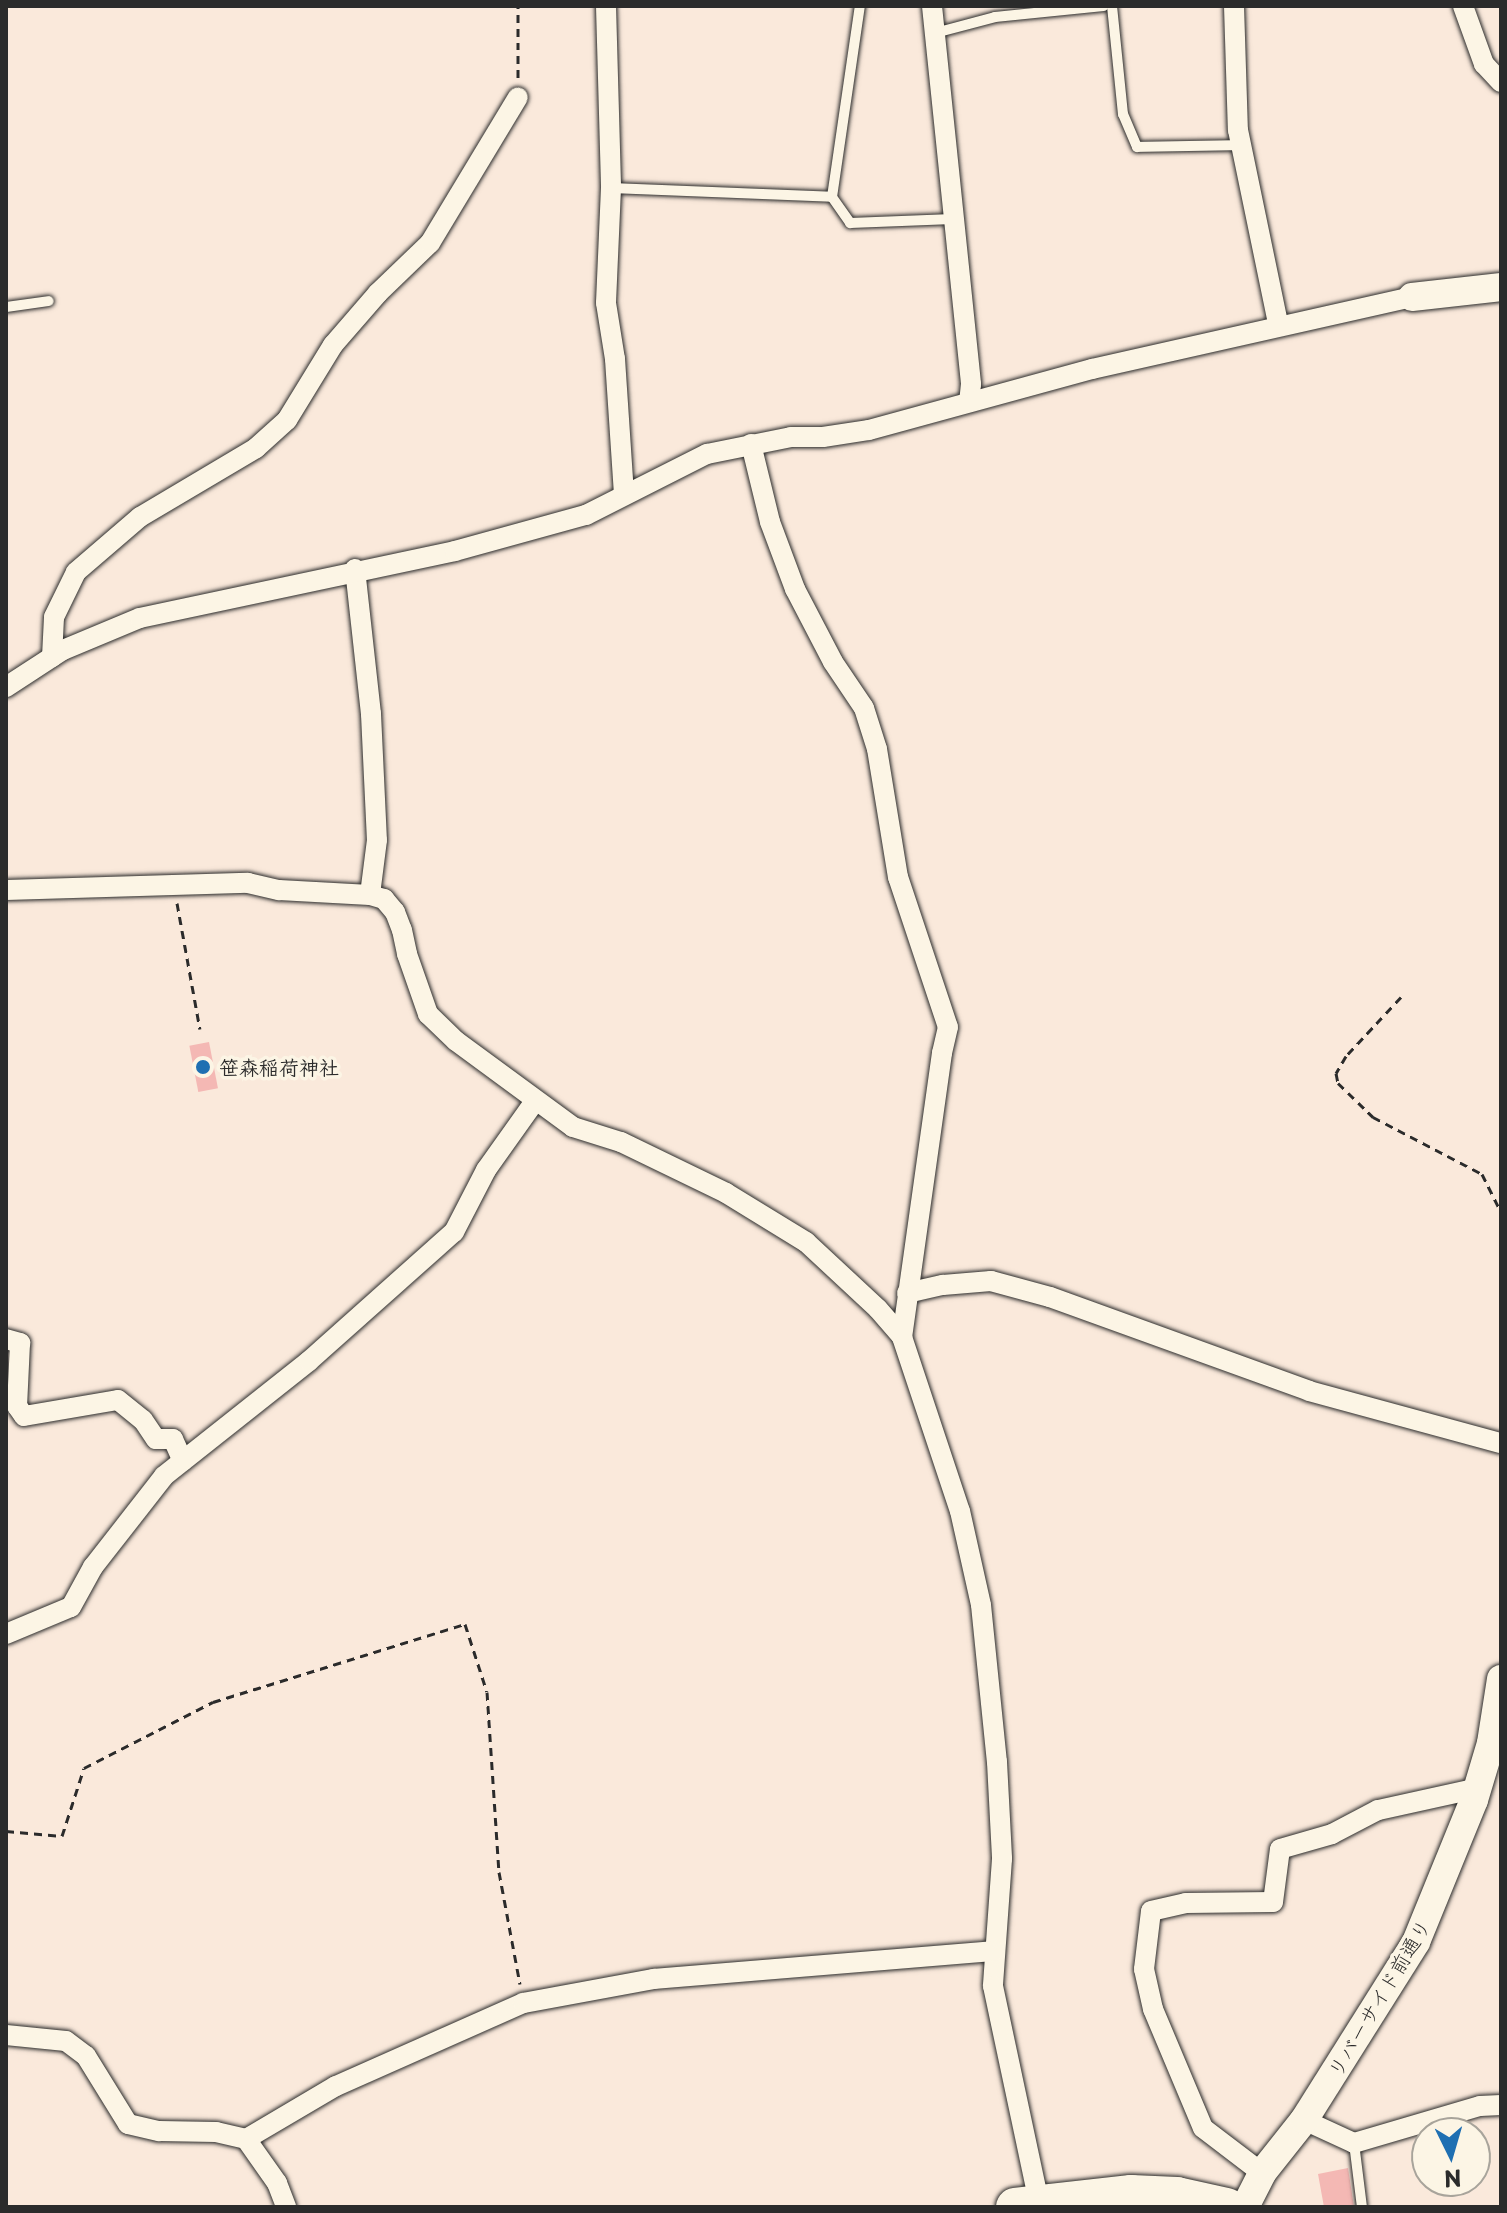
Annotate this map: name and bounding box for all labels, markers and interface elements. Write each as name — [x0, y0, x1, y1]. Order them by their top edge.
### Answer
place label: 笹森稲荷神社 — [219, 1055, 339, 1079]
marker: 笹森稲荷神社 — [194, 1058, 212, 1076]
street label: リバーサイド前通り — [1322, 1915, 1436, 2081]
north arrow — [1411, 2117, 1491, 2197]
text: N — [1443, 2162, 1463, 2197]

